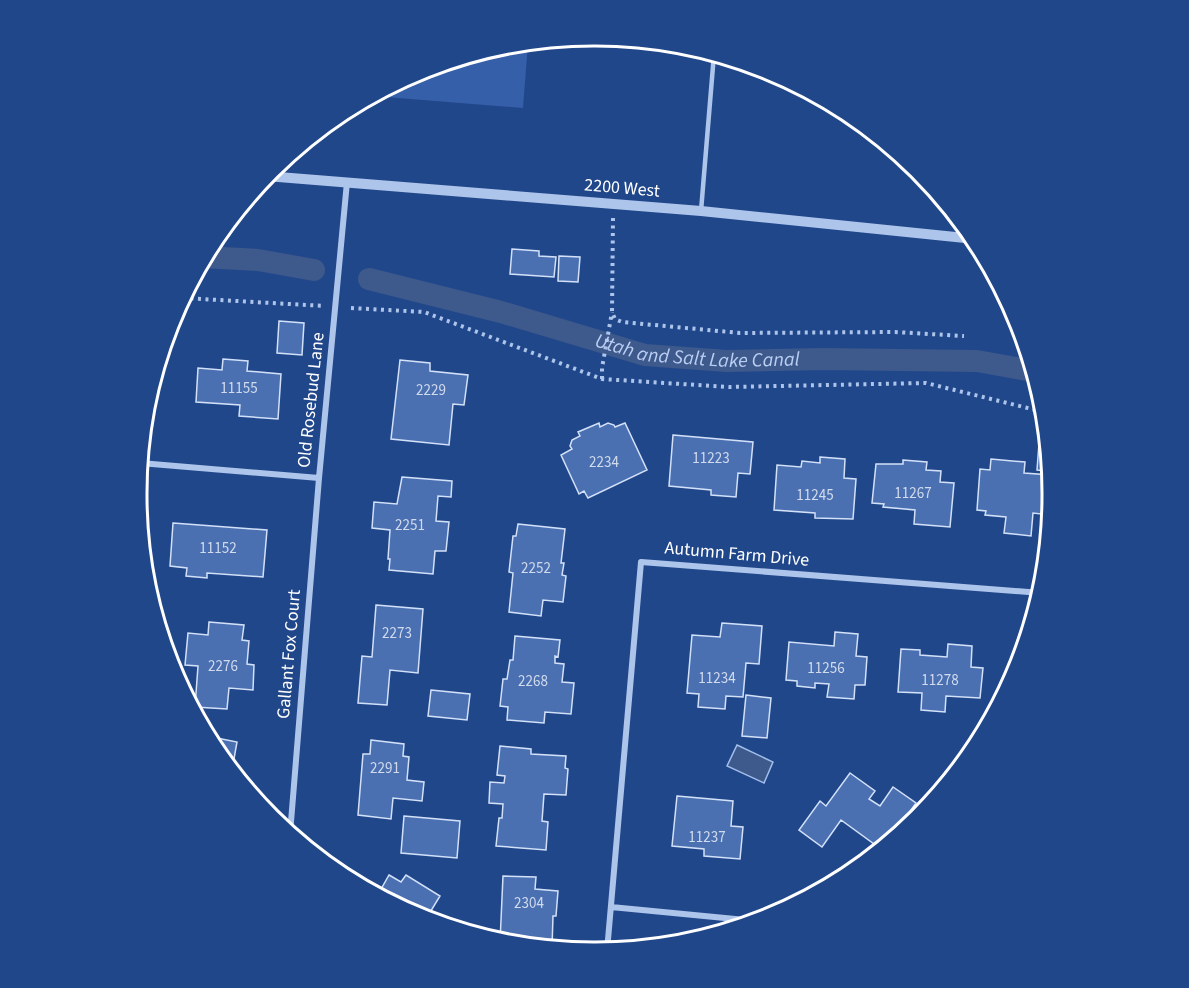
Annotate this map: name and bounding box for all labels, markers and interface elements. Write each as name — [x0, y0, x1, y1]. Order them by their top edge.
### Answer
street label: 2200 West — [583, 172, 661, 204]
water label: Utah and Salt Lake Canal — [592, 327, 800, 375]
street label: Old Rosebud Lane — [291, 331, 331, 469]
house number: 11155 — [220, 378, 258, 399]
house number: 2229 — [416, 380, 446, 401]
house number: 11223 — [692, 448, 730, 469]
house number: 2234 — [589, 452, 619, 473]
house number: 11267 — [894, 483, 932, 504]
house number: 11245 — [796, 485, 834, 506]
house number: 2251 — [395, 515, 425, 536]
street label: Autumn Farm Drive — [664, 535, 810, 573]
house number: 11152 — [199, 538, 237, 559]
house number: 2252 — [521, 558, 551, 579]
street label: Gallant Fox Court — [271, 588, 307, 720]
house number: 2273 — [382, 623, 412, 644]
house number: 2276 — [208, 656, 238, 677]
house number: 11256 — [807, 658, 845, 679]
house number: 11234 — [698, 668, 736, 689]
house number: 11278 — [921, 670, 959, 691]
house number: 2268 — [518, 671, 548, 692]
house number: 2291 — [370, 758, 400, 779]
house number: 11237 — [688, 827, 726, 848]
house number: 2304 — [514, 893, 544, 914]

